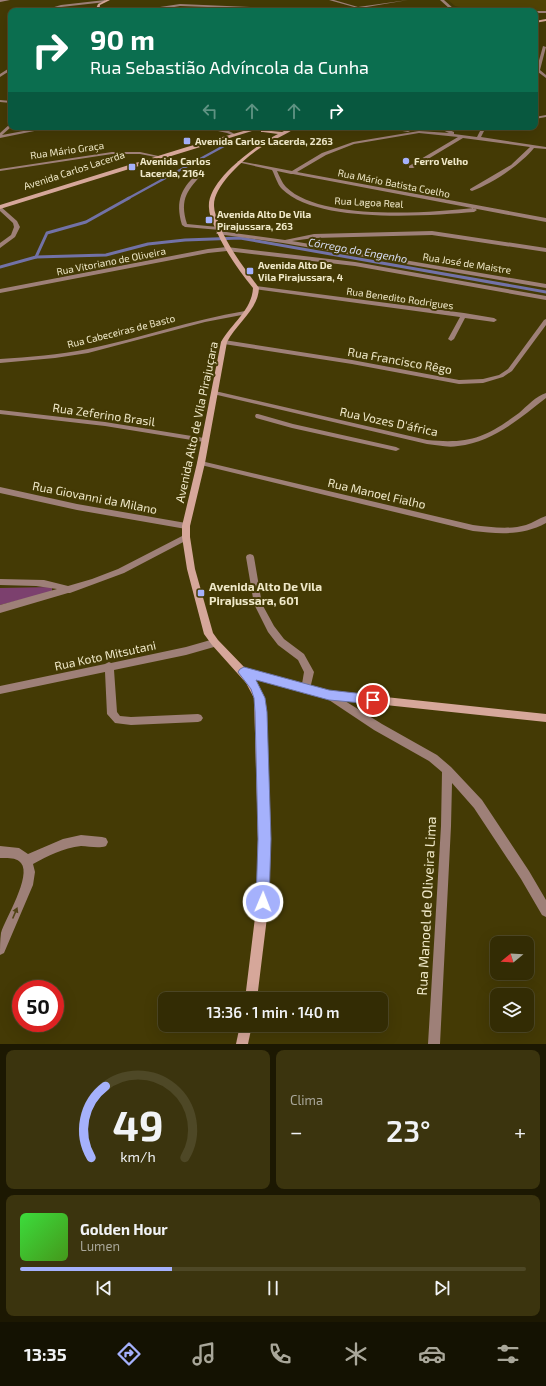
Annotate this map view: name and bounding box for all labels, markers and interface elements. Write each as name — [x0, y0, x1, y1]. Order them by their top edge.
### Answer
text: 90 m — [90, 22, 155, 56]
icon: right — [24, 24, 76, 76]
text: Rua Sebastião Advíncola da Cunha — [90, 56, 369, 78]
icon: left — [199, 100, 221, 122]
icon: ahead — [241, 100, 263, 122]
icon: ahead — [283, 100, 305, 122]
icon: right — [325, 100, 347, 122]
place label: Avenida Carlos Lacerda, 2263 — [195, 135, 333, 147]
marker: Avenida Carlos Lacerda, 2263 — [182, 136, 192, 146]
street label: Rua Mário Graça — [29, 139, 105, 162]
street label: Avenida Carlos Lacerda — [22, 148, 126, 192]
place label: Avenida Carlos Lacerda, 2164 — [140, 155, 210, 179]
place label: Ferro Velho — [414, 155, 468, 167]
marker: Ferro Velho — [401, 156, 411, 166]
marker: Avenida Carlos Lacerda, 2164 — [127, 162, 137, 172]
street label: Rua Mário Batista Coelho — [337, 166, 451, 200]
street label: Rua Lagoa Real — [334, 194, 404, 210]
place label: Avenida Alto De Vila Pirajussara, 263 — [217, 208, 312, 232]
marker: Avenida Alto De Vila Pirajussara, 263 — [204, 215, 214, 225]
water label: Córrego do Engenho — [307, 235, 409, 265]
street label: Rua Vitoriano de Oliveira — [55, 245, 167, 277]
street label: Rua José de Maistre — [422, 250, 512, 276]
place label: Avenida Alto De Vila Pirajussara, 4 — [258, 259, 344, 283]
marker: Avenida Alto De Vila Pirajussara, 4 — [245, 266, 255, 276]
street label: Rua Benedito Rodrigues — [346, 285, 454, 311]
street label: Rua Cabeceiras de Basto — [66, 312, 177, 350]
street label: Avenida Alto de Vila Pirajuçara — [172, 340, 221, 504]
street label: Rua Francisco Rêgo — [347, 344, 453, 376]
street label: Rua Zeferino Brasil — [52, 400, 157, 428]
street label: Rua Vozes D'áfrica — [339, 404, 439, 438]
street label: Rua Manoel Fialho — [327, 475, 428, 511]
street label: Rua Giovanni da Milano — [31, 478, 159, 516]
place label: Avenida Alto De Vila Pirajussara, 601 — [209, 579, 322, 608]
marker: Avenida Alto De Vila Pirajussara, 601 — [196, 588, 206, 598]
street label: Rua Koto Mitsutani — [53, 637, 157, 673]
pin — [356, 683, 390, 717]
icon: arrive — [362, 689, 384, 711]
street label: Rua Manoel de Oliveira Lima — [413, 816, 439, 996]
position arrow — [242, 881, 284, 923]
one-way arrow — [13, 906, 19, 918]
north arrow — [490, 936, 534, 980]
map controls — [490, 936, 534, 1032]
speed limit sign: 50 — [12, 980, 64, 1032]
button: layers — [490, 988, 534, 1032]
text: 13:36 · 1 min · 140 m — [206, 1003, 340, 1021]
text: Clima — [290, 1092, 323, 1108]
text: 49 — [112, 1098, 164, 1148]
text: 23° — [386, 1112, 431, 1148]
text: − — [290, 1118, 303, 1144]
text: + — [514, 1118, 526, 1144]
text: km/h — [120, 1147, 156, 1164]
text: Golden Hour — [80, 1220, 168, 1238]
text: Lumen — [80, 1238, 120, 1254]
icon: previous — [93, 1277, 115, 1299]
icon: pause — [262, 1277, 284, 1299]
icon: next — [431, 1277, 453, 1299]
icon: directions — [115, 1340, 143, 1368]
icon: music — [190, 1340, 218, 1368]
icon: phone — [266, 1340, 294, 1368]
icon: climate — [342, 1340, 370, 1368]
icon: car — [418, 1340, 446, 1368]
icon: filters — [494, 1340, 522, 1368]
text: 13:35 — [24, 1343, 67, 1365]

